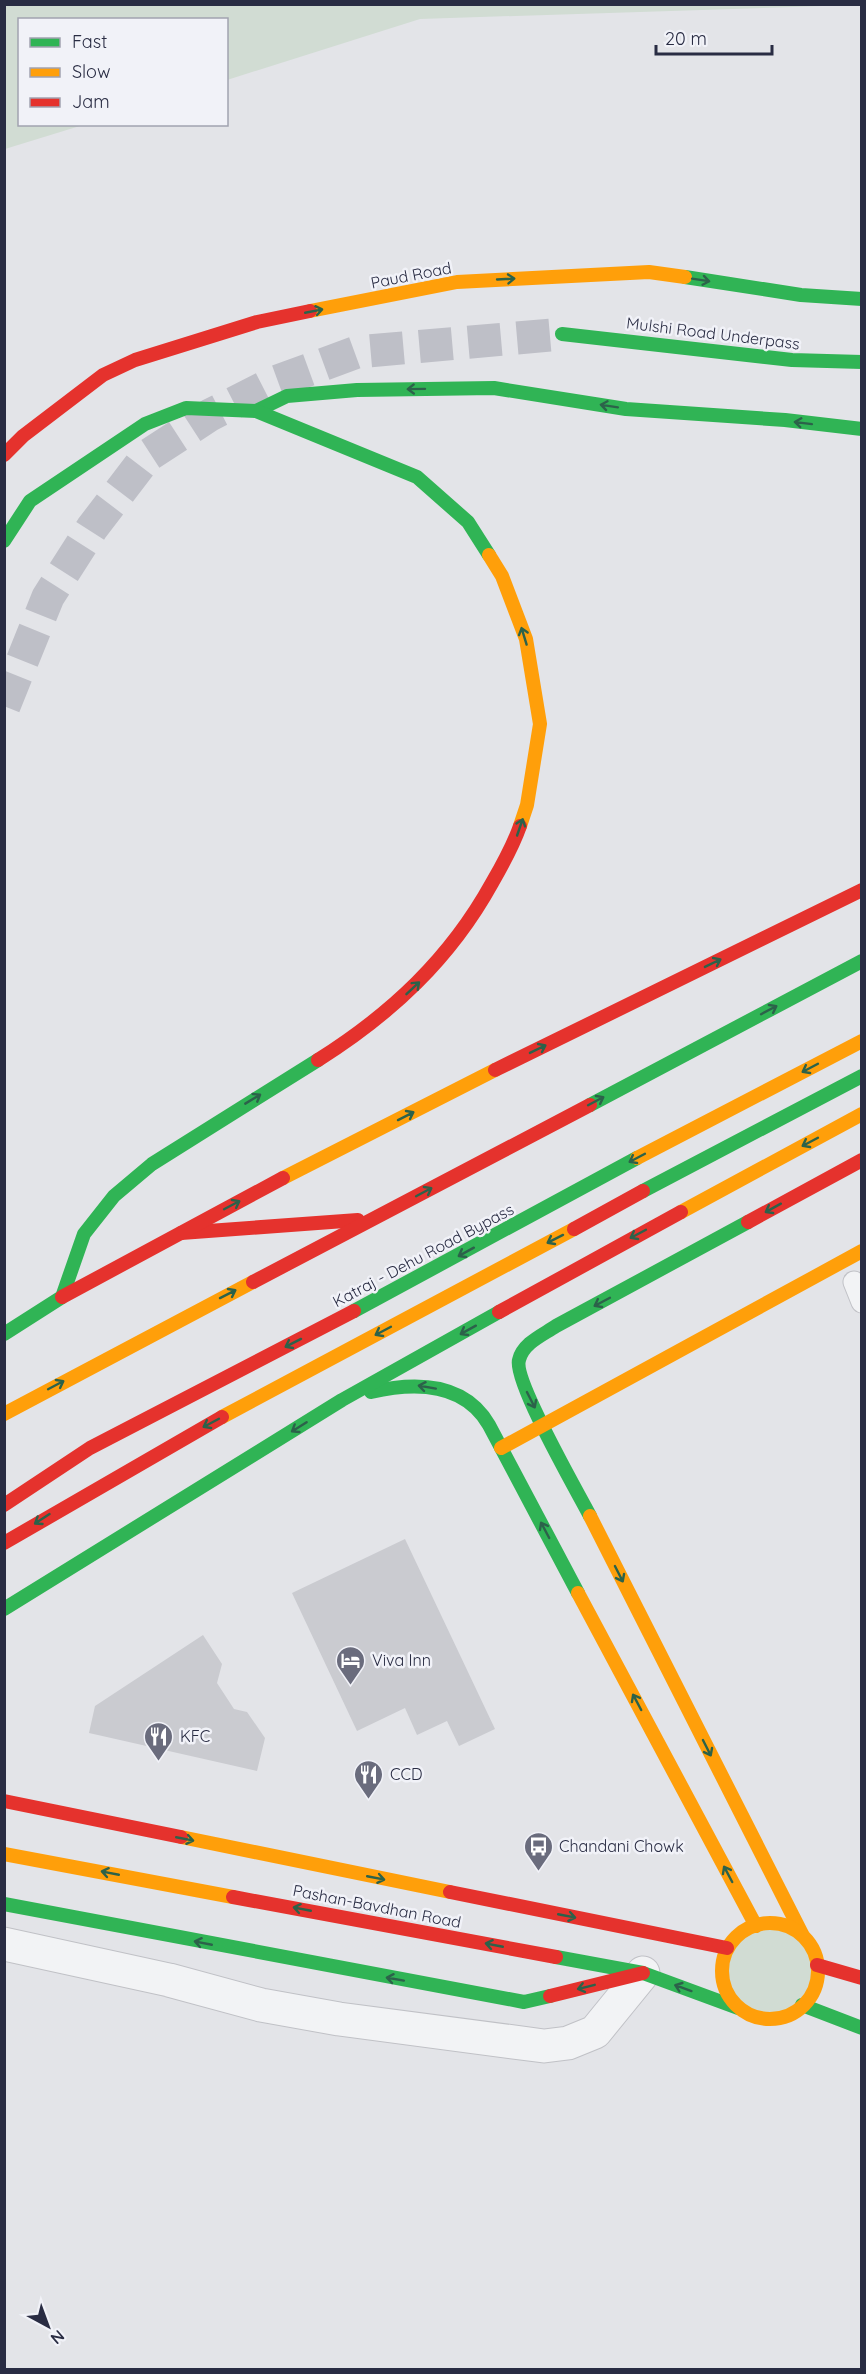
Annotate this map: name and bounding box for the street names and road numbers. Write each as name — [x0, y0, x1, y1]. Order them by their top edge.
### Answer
street label: Paud Road — [369, 257, 453, 293]
street label: Mulshi Road Underpass — [625, 312, 801, 354]
street label: Katraj - Dehu Road Bypass — [329, 1199, 517, 1311]
street label: Pashan-Bavdhan Road — [291, 1880, 463, 1932]

